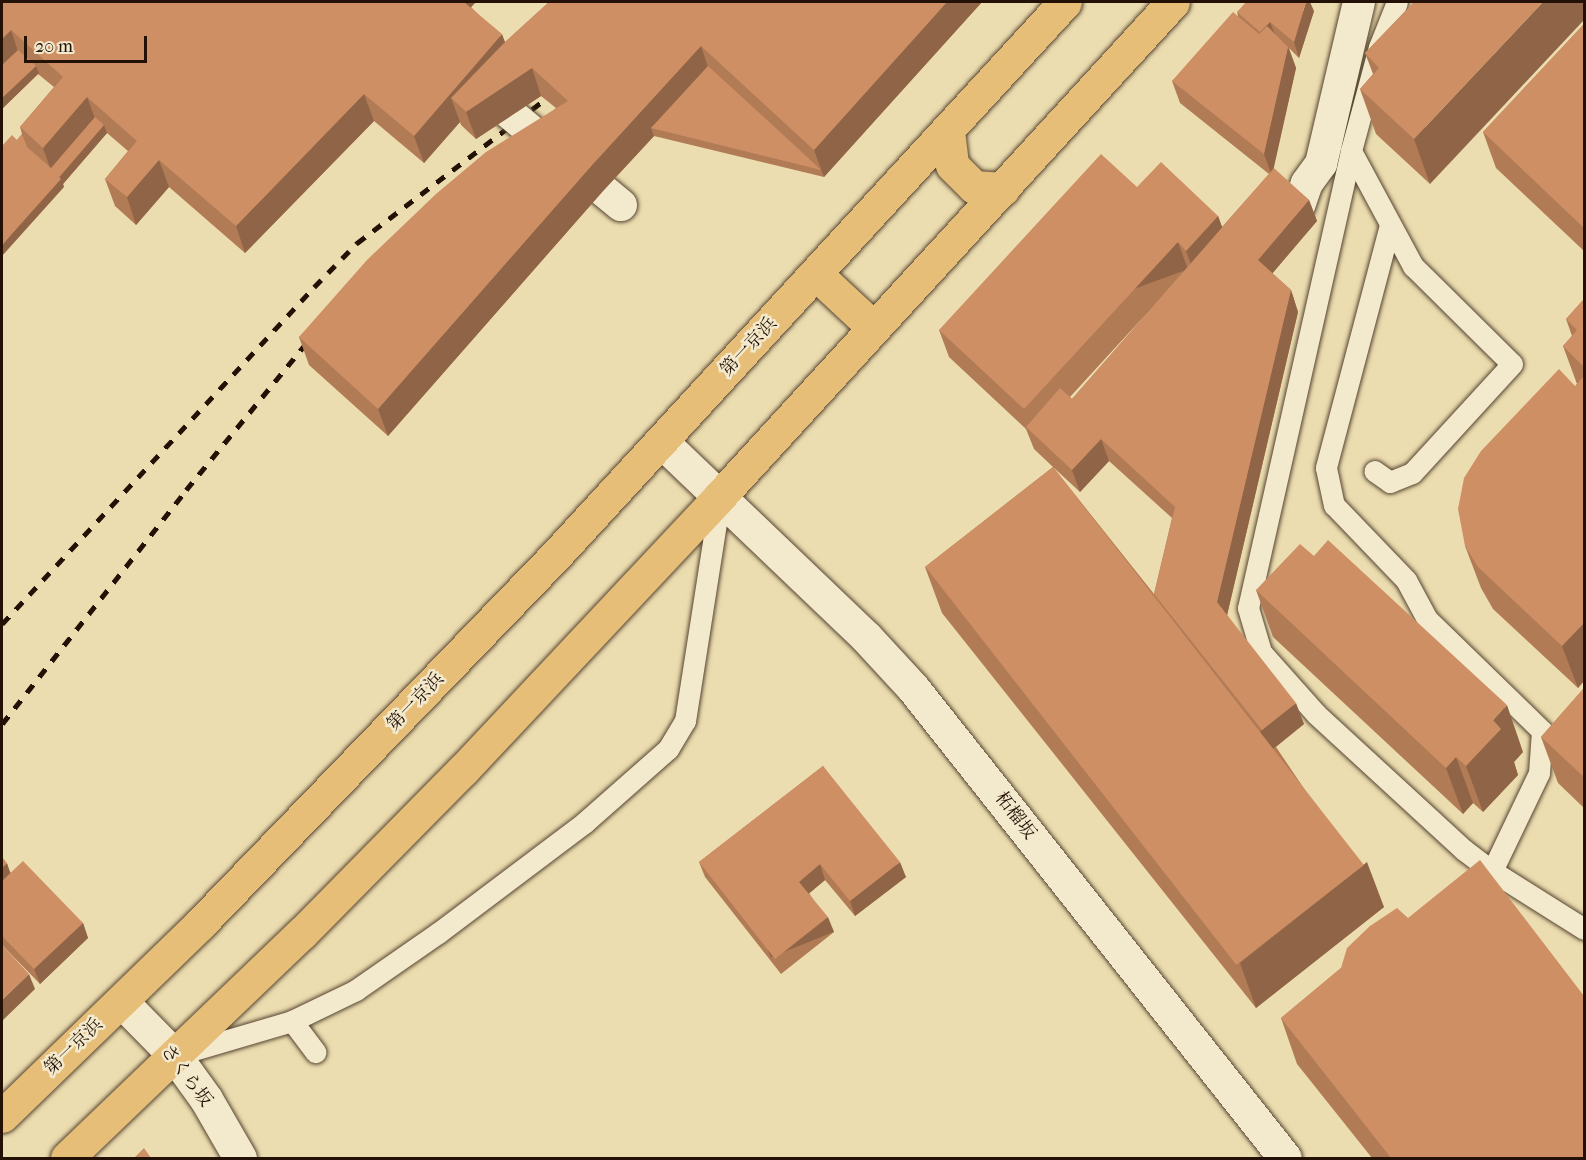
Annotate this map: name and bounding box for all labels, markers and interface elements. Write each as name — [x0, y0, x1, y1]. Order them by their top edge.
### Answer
scale bar — [27, 24, 150, 62]
text: 20 m — [35, 36, 73, 57]
street label: 第一京浜 — [717, 313, 781, 381]
street label: 第一京浜 — [383, 669, 449, 735]
street label: 柘榴坂 — [990, 788, 1040, 844]
street label: 第一京浜 — [41, 1014, 107, 1080]
street label: さくら坂 — [156, 1041, 216, 1111]

